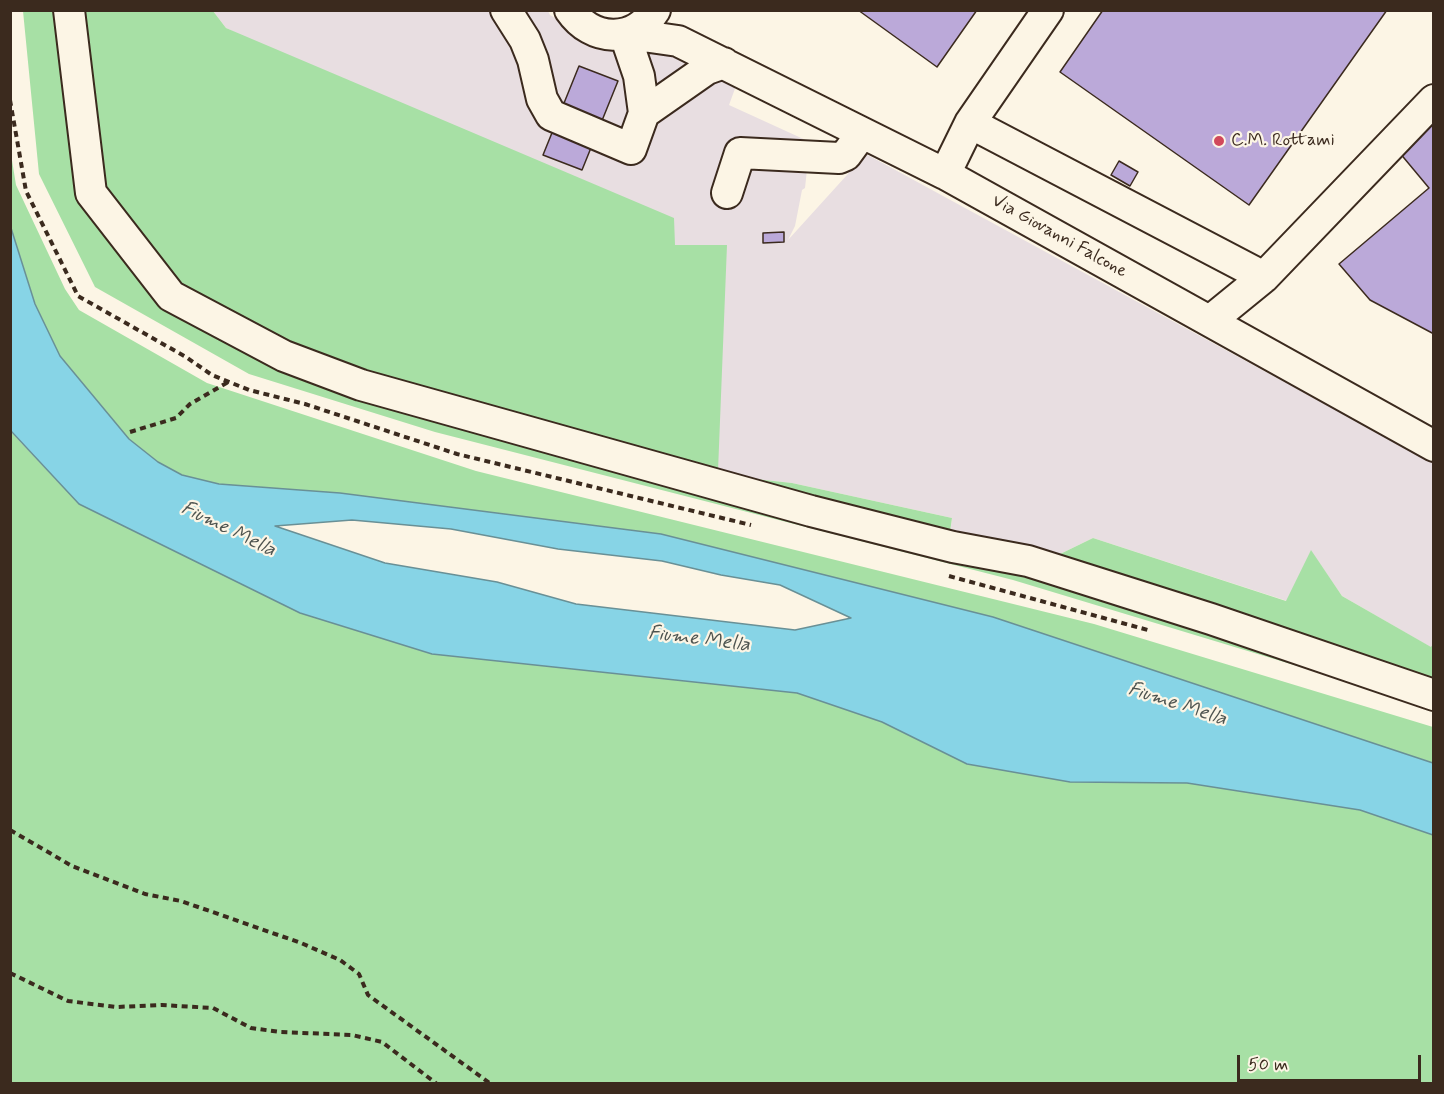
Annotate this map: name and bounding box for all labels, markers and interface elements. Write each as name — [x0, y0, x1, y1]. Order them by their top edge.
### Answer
place label: C.M. Rottami — [1231, 130, 1335, 152]
marker: C.M. Rottami — [1212, 134, 1226, 148]
street label: Via Giovanni Falcone — [988, 191, 1130, 283]
water label: Fiume Mella — [177, 497, 279, 563]
water label: Fiume Mella — [647, 622, 751, 658]
water label: Fiume Mella — [1125, 678, 1229, 732]
scale bar — [1240, 1043, 1424, 1081]
text: 50 m — [1248, 1053, 1288, 1077]

